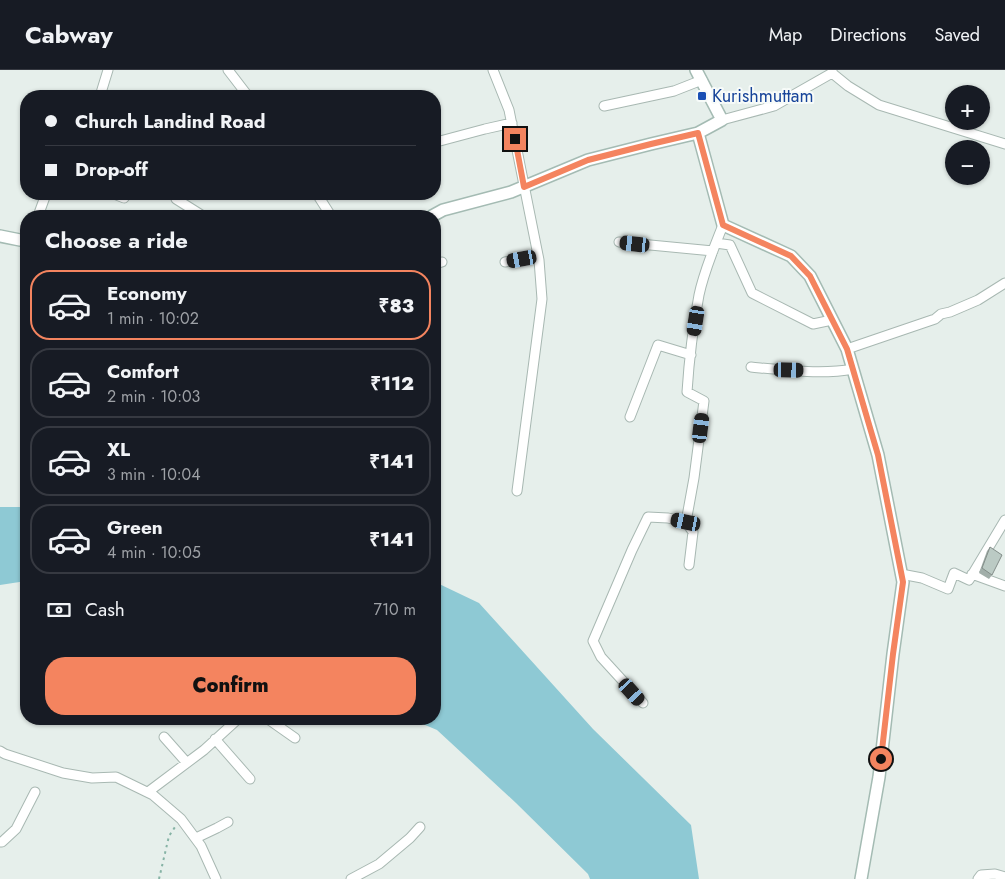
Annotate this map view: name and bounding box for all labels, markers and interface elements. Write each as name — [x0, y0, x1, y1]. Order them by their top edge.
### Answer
text: Cabway — [25, 17, 113, 52]
text: Map — [769, 22, 802, 48]
text: Directions — [830, 22, 906, 48]
text: Saved — [934, 22, 980, 48]
place label: Kurishmuttam — [712, 83, 813, 109]
map controls — [945, 85, 990, 185]
button: + — [945, 85, 990, 130]
marker: Kurishmuttam — [696, 90, 708, 102]
text: Church Landind Road — [75, 108, 265, 135]
route end — [504, 128, 526, 150]
button: − — [945, 140, 990, 185]
text: Drop-off — [75, 156, 148, 183]
text: Choose a ride — [45, 224, 188, 256]
car — [619, 235, 650, 253]
car — [505, 249, 538, 269]
text: Economy — [107, 280, 187, 307]
icon: car — [47, 283, 92, 328]
text: ₹83 — [379, 292, 414, 319]
car — [686, 305, 705, 337]
text: 1 min · 10:02 — [107, 307, 199, 330]
text: Comfort — [107, 358, 179, 385]
icon: car — [47, 361, 92, 406]
car — [773, 362, 804, 378]
text: ₹112 — [370, 370, 414, 397]
text: 2 min · 10:03 — [107, 385, 200, 408]
car — [691, 412, 710, 444]
text: XL — [107, 436, 130, 463]
icon: car — [47, 439, 92, 484]
text: ₹141 — [369, 448, 414, 475]
text: 3 min · 10:04 — [107, 463, 201, 486]
car — [669, 512, 702, 532]
text: Green — [107, 514, 163, 541]
icon: car — [47, 517, 92, 562]
text: ₹141 — [369, 526, 414, 553]
text: 4 min · 10:05 — [107, 541, 201, 564]
icon: cash — [45, 596, 73, 624]
text: Cash — [85, 596, 125, 623]
text: 710 m — [374, 598, 416, 621]
button: Confirm — [45, 657, 416, 715]
car — [616, 676, 647, 708]
route start — [870, 748, 892, 770]

